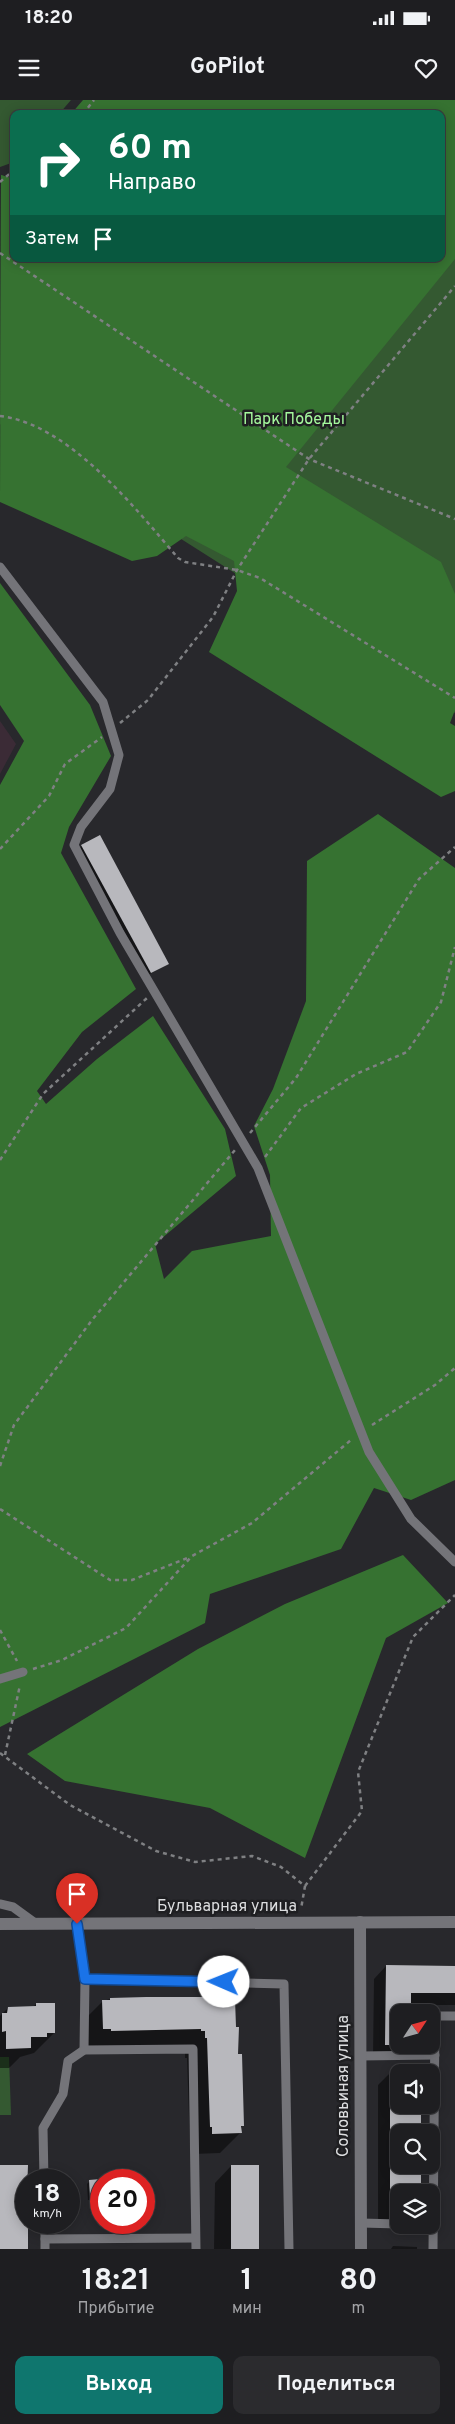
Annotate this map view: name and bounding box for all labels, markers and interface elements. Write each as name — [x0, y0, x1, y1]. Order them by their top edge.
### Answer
text: 18:20 — [25, 6, 73, 30]
icon: menu — [15, 54, 43, 82]
text: GoPilot — [190, 54, 265, 81]
icon: heart — [412, 54, 440, 82]
text: 60 m — [108, 127, 192, 171]
icon: right — [25, 130, 90, 195]
text: Направо — [108, 170, 196, 197]
icon: arrive — [89, 225, 117, 253]
text: Затем — [25, 227, 79, 251]
park label: Парк Победы — [243, 410, 345, 430]
pin — [56, 1873, 98, 1924]
icon: arrive — [63, 1880, 91, 1908]
street label: Бульварная улица — [157, 1897, 297, 1917]
position arrow — [197, 1955, 249, 2007]
north arrow — [390, 2004, 440, 2054]
map controls — [390, 2004, 440, 2234]
street label: Соловьиная улица — [334, 2015, 354, 2157]
button: sound — [390, 2064, 440, 2114]
button: search — [390, 2124, 440, 2174]
speed limit sign: 20 — [90, 2169, 155, 2234]
text: 18 — [35, 2179, 60, 2211]
button: layers — [390, 2184, 440, 2234]
text: km/h — [33, 2206, 62, 2222]
text: 18:21 — [82, 2263, 150, 2300]
text: 1 — [241, 2263, 253, 2300]
text: 80 — [339, 2263, 377, 2300]
text: Прибытие — [78, 2299, 154, 2319]
text: мин — [232, 2299, 262, 2319]
text: m — [352, 2299, 365, 2319]
button: Выход — [15, 2356, 223, 2414]
button: Поделиться — [233, 2356, 440, 2414]

